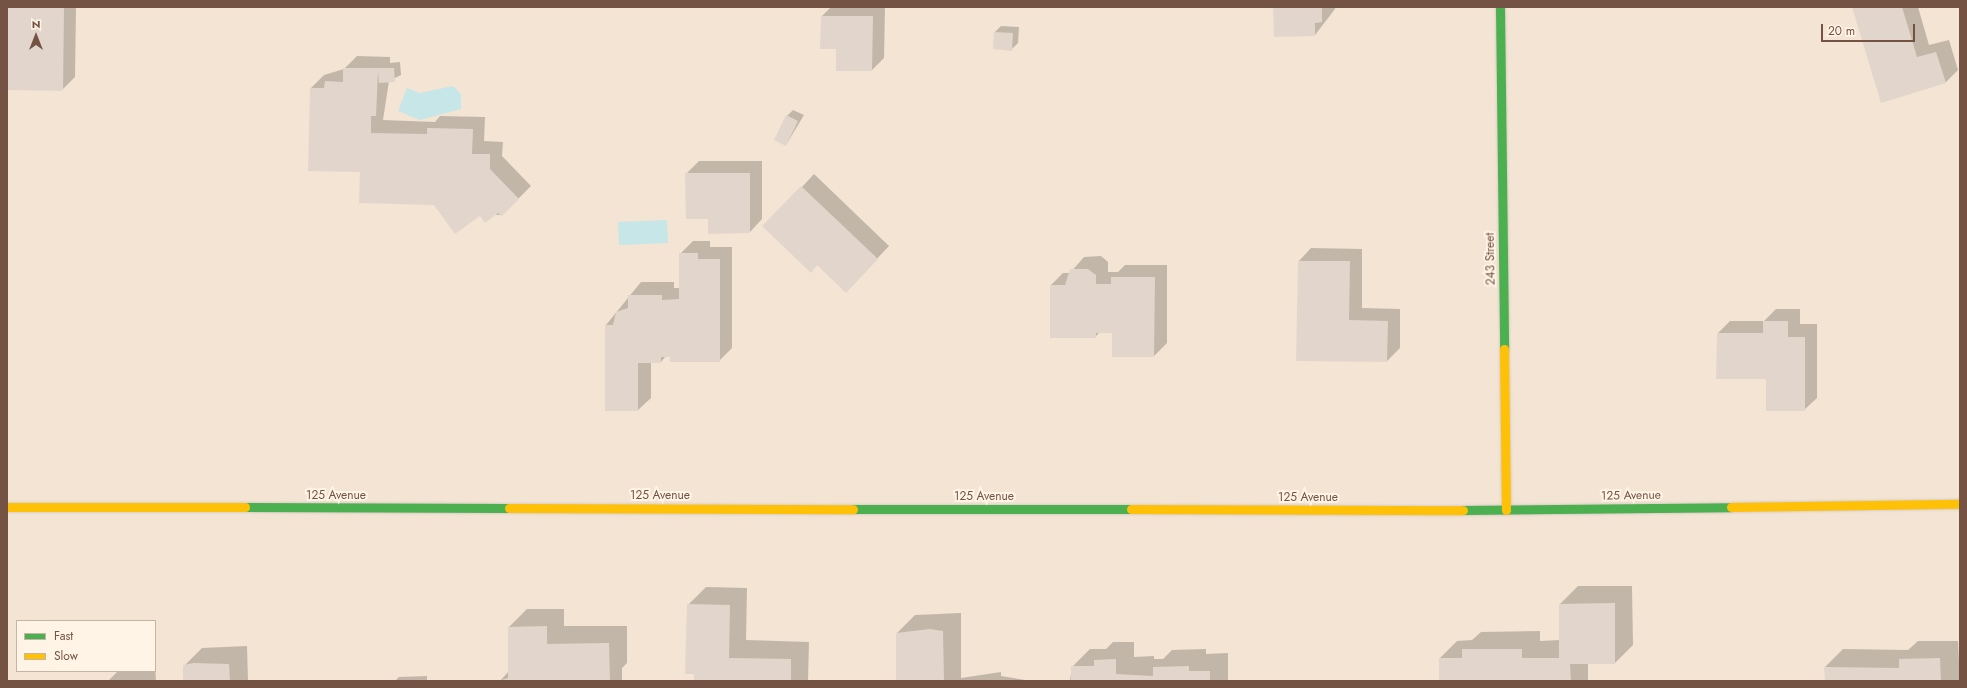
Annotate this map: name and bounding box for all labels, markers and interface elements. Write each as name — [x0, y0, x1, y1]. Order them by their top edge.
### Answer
north arrow — [16, 16, 56, 56]
text: N — [32, 16, 40, 32]
scale bar — [1823, 16, 1917, 42]
text: 20 m — [1828, 22, 1855, 40]
street label: 243 Street — [1483, 233, 1499, 285]
street label: 125 Avenue — [1601, 488, 1661, 504]
street label: 125 Avenue — [306, 489, 366, 503]
street label: 125 Avenue — [630, 489, 690, 503]
street label: 125 Avenue — [954, 490, 1014, 504]
street label: 125 Avenue — [1278, 491, 1338, 505]
legend — [16, 620, 156, 672]
text: Fast — [54, 627, 73, 645]
text: Slow — [54, 647, 78, 665]

